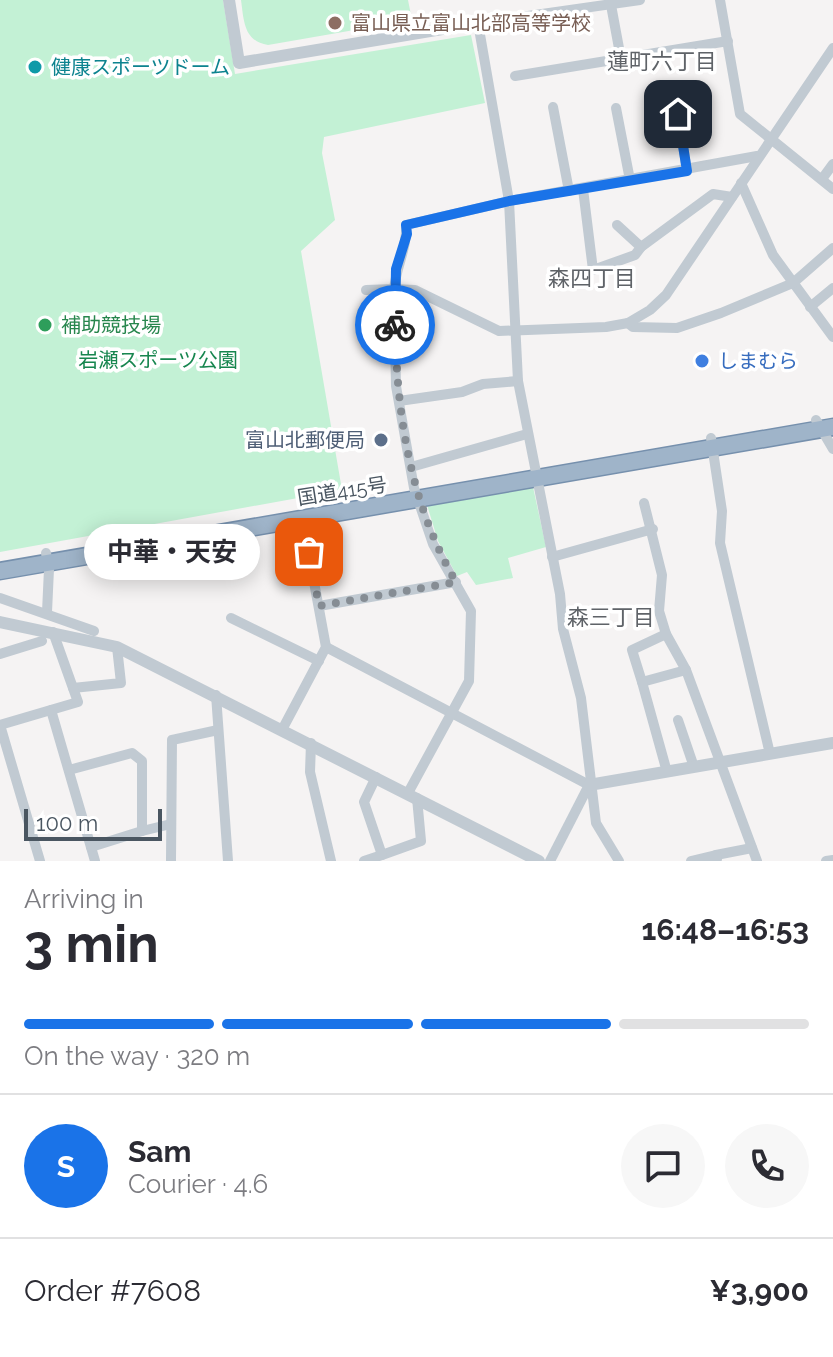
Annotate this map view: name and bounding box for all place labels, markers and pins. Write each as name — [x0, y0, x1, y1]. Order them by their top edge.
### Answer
place label: 富山県立富山北部高等学校 — [351, 11, 591, 35]
marker: 富山県立富山北部高等学校 — [326, 14, 344, 32]
place label: 健康スポーツドーム — [51, 55, 230, 79]
marker: 健康スポーツドーム — [26, 58, 44, 76]
pin — [644, 80, 712, 148]
place label: 補助競技場 — [61, 313, 161, 337]
marker: 補助競技場 — [36, 316, 54, 334]
place label: しまむら — [718, 349, 798, 373]
marker: しまむら — [693, 352, 711, 370]
place label: 富山北郵便局 — [245, 428, 365, 452]
marker: 富山北郵便局 — [372, 431, 390, 449]
pin — [275, 518, 343, 586]
callout: 中華・天安 — [85, 524, 261, 580]

